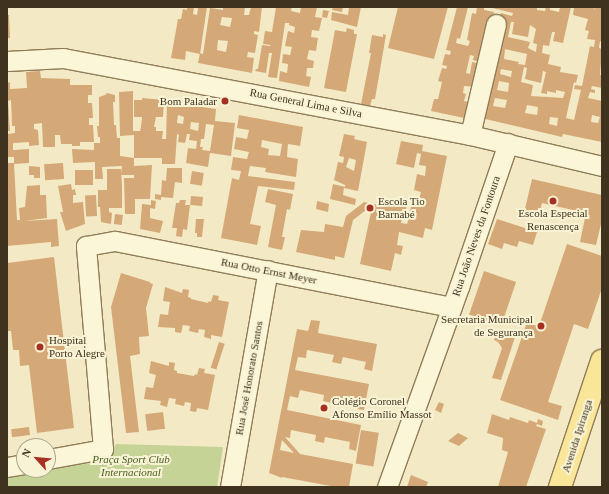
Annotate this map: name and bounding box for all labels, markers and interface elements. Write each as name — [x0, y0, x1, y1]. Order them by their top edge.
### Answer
street label: Rua General Lima e Silva — [249, 86, 363, 120]
place label: Bom Paladar — [160, 94, 217, 108]
marker: Bom Paladar — [220, 96, 230, 106]
street label: Rua João Neves da Fontoura — [449, 174, 503, 298]
place label: Escola Tio Barnabé — [378, 195, 425, 221]
marker: Escola Especial Renascença — [548, 196, 558, 206]
marker: Escola Tio Barnabé — [365, 203, 375, 213]
place label: Escola Especial Renascença — [518, 207, 588, 233]
street label: Rua Otto Ernst Meyer — [220, 255, 318, 287]
place label: Secretaria Municipal de Segurança — [441, 313, 533, 339]
street label: Rua José Honorato Santos — [232, 320, 266, 436]
marker: Secretaria Municipal de Segurança — [536, 321, 546, 331]
place label: Hospital Porto Alegre — [49, 334, 106, 360]
marker: Hospital Porto Alegre — [34, 341, 46, 353]
place label: Colégio Coronel Afonso Emílio Massot — [332, 395, 432, 421]
street label: Avenida Ipiranga — [559, 398, 595, 474]
marker: Colégio Coronel Afonso Emílio Massot — [319, 403, 329, 413]
north arrow — [16, 438, 56, 478]
text: N — [19, 447, 33, 459]
park label: Praça Sport Club Internacional — [92, 453, 170, 479]

